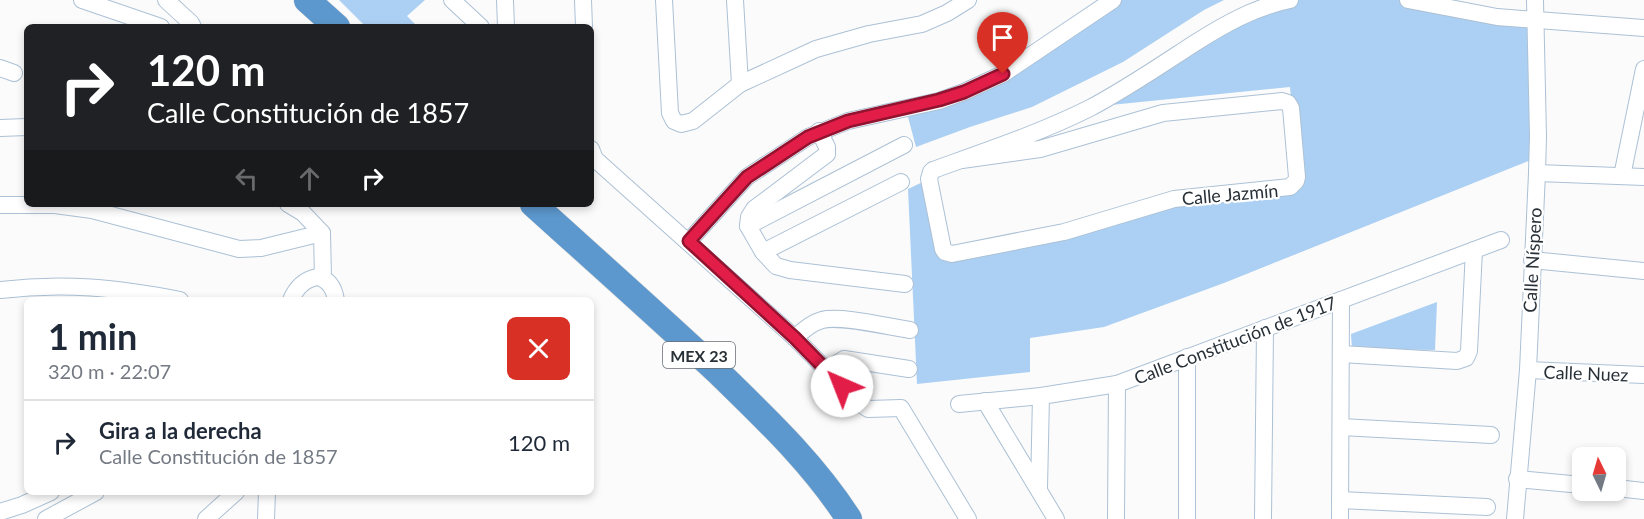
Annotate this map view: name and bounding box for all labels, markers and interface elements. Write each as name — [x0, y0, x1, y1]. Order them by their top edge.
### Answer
pin — [977, 12, 1028, 74]
icon: arrive — [986, 21, 1019, 54]
text: 120 m — [147, 45, 265, 95]
icon: right — [48, 48, 126, 126]
text: Calle Constitución de 1857 — [147, 96, 469, 129]
icon: left — [230, 162, 263, 195]
icon: ahead — [293, 162, 326, 195]
icon: right — [356, 162, 389, 195]
street label: Calle Jazmín — [1181, 179, 1279, 209]
street label: Calle Níspero — [1518, 207, 1546, 313]
street label: Calle Constitución de 1917 — [1131, 291, 1339, 389]
text: 1 min — [48, 314, 137, 358]
button: close — [507, 317, 570, 380]
road number: MEX 23 — [663, 342, 735, 368]
position arrow — [810, 354, 874, 418]
text: 320 m · 22:07 — [48, 359, 171, 383]
street label: Calle Nuez — [1543, 361, 1629, 385]
text: Gira a la derecha — [99, 417, 262, 444]
icon: right — [48, 426, 81, 459]
text: 120 m — [508, 429, 570, 456]
text: Calle Constitución de 1857 — [99, 444, 338, 468]
north arrow — [1572, 447, 1626, 501]
map controls — [1572, 447, 1626, 501]

